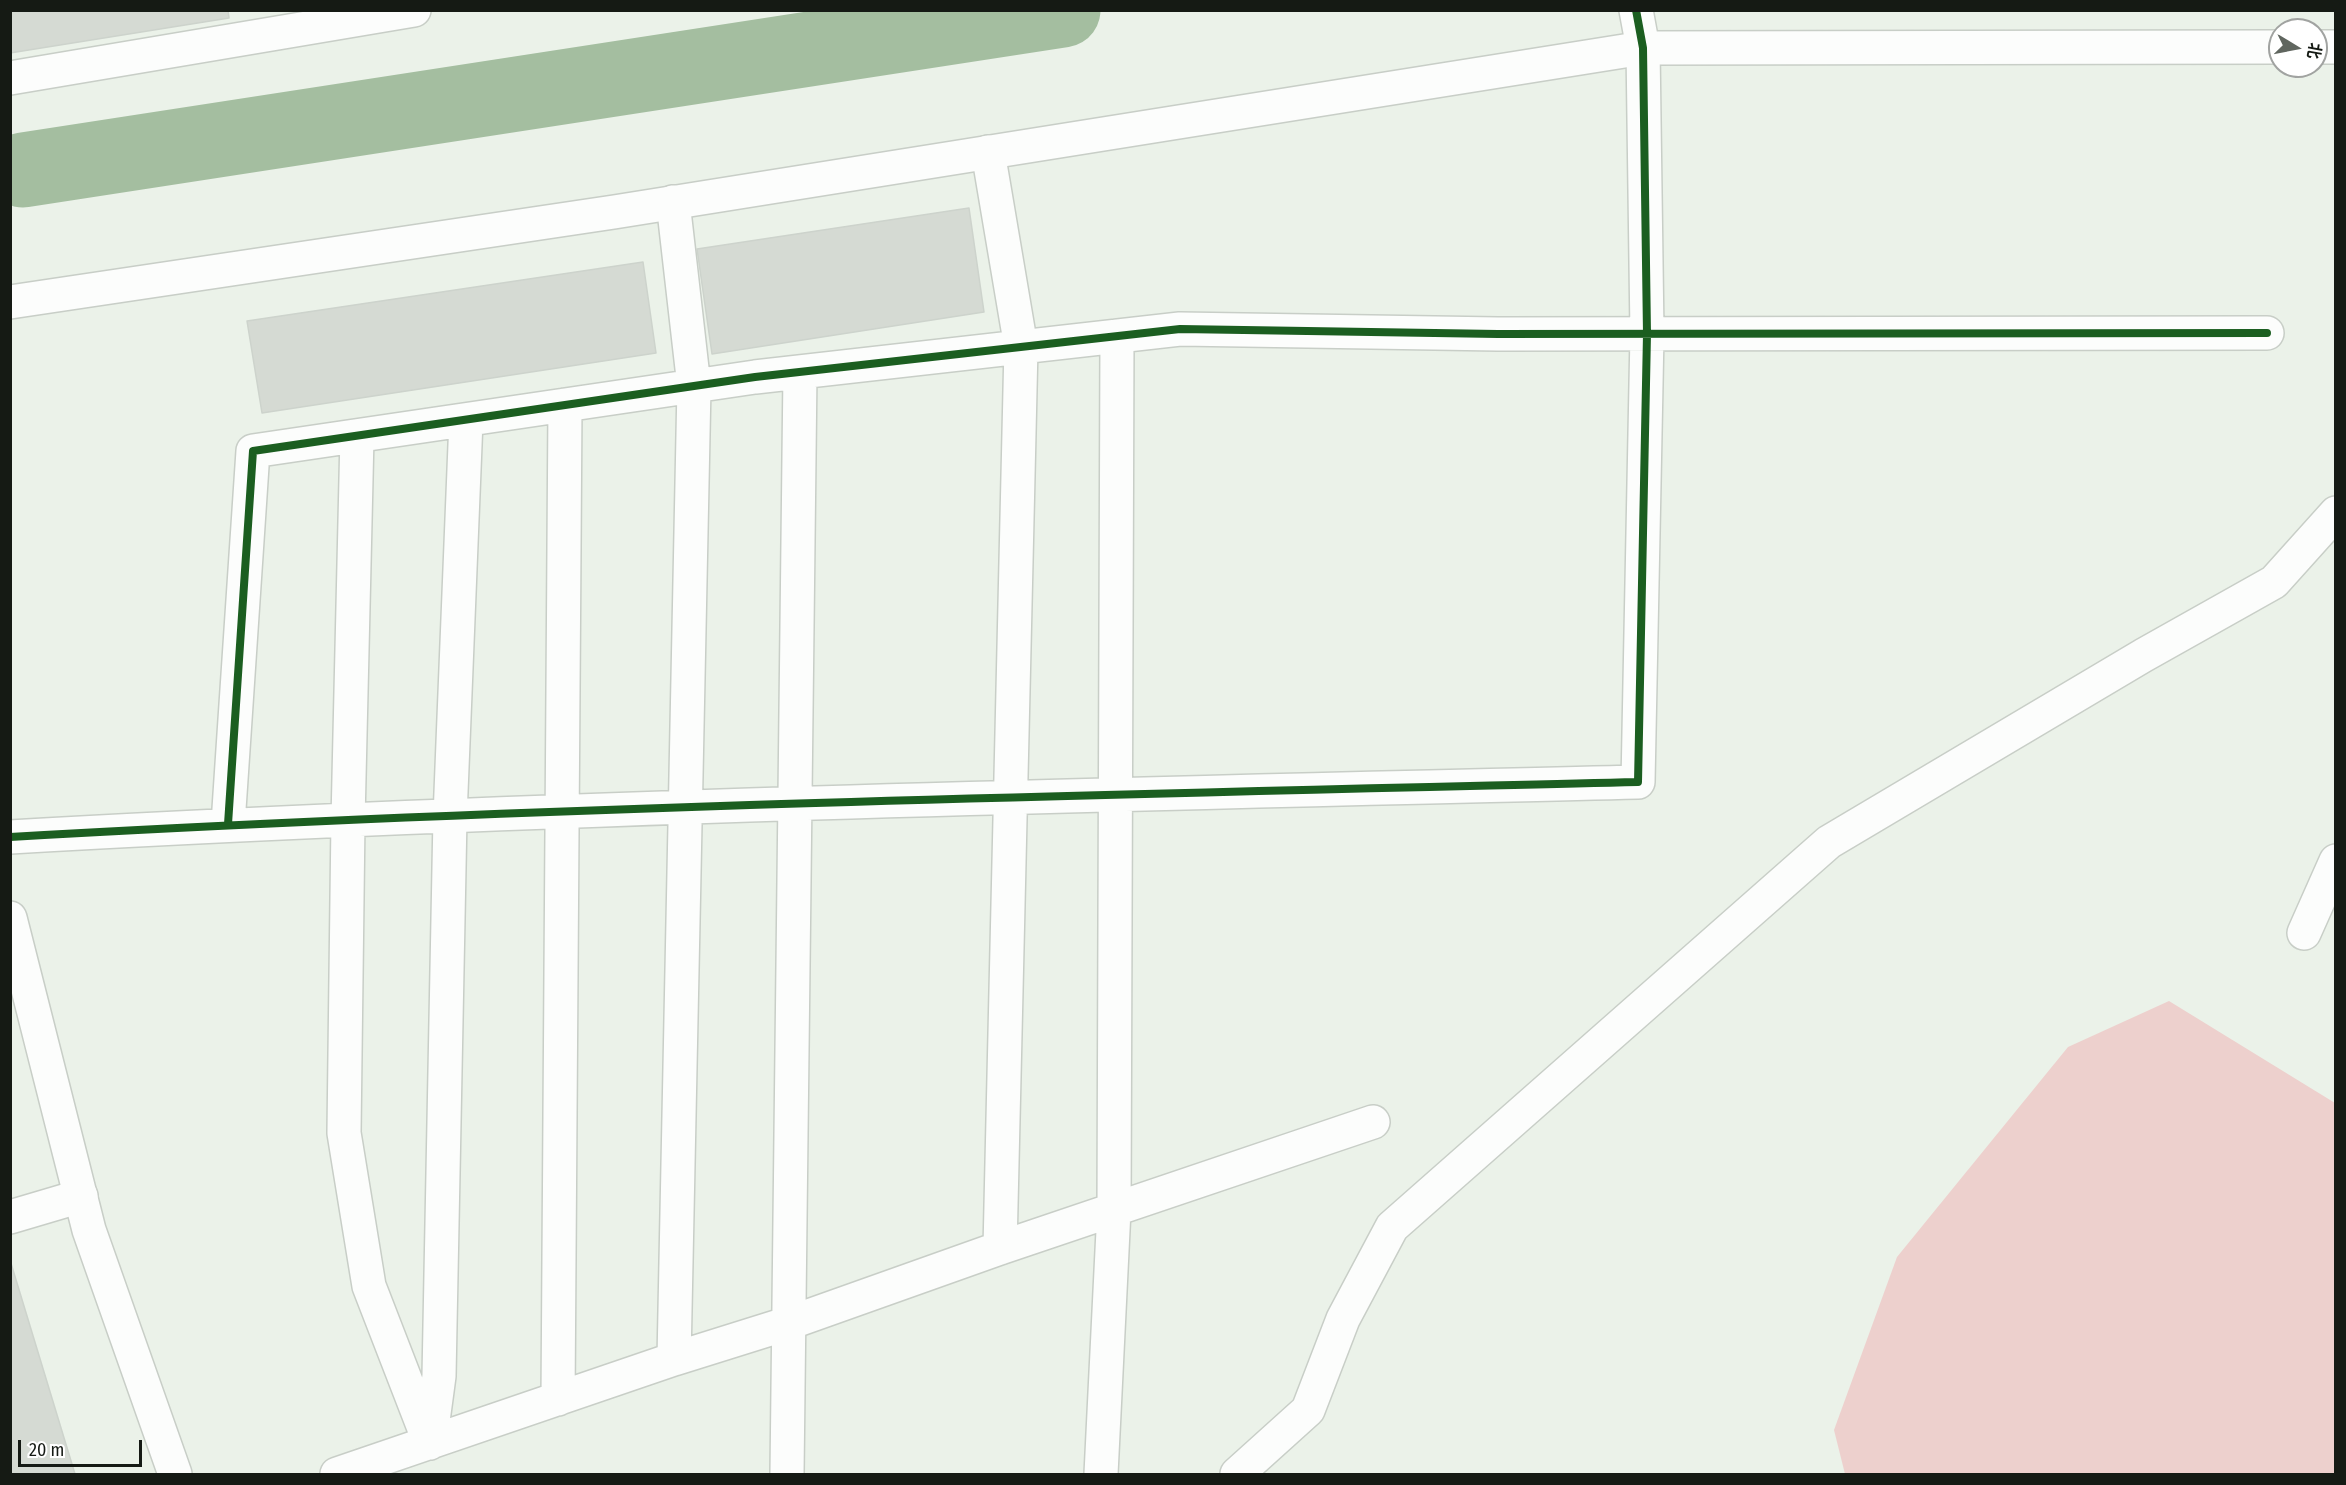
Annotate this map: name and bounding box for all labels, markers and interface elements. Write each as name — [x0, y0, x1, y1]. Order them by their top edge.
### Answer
north arrow — [2268, 18, 2328, 78]
text: 北 — [2304, 41, 2325, 60]
scale bar — [21, 1428, 146, 1466]
text: 20 m — [29, 1439, 64, 1461]

